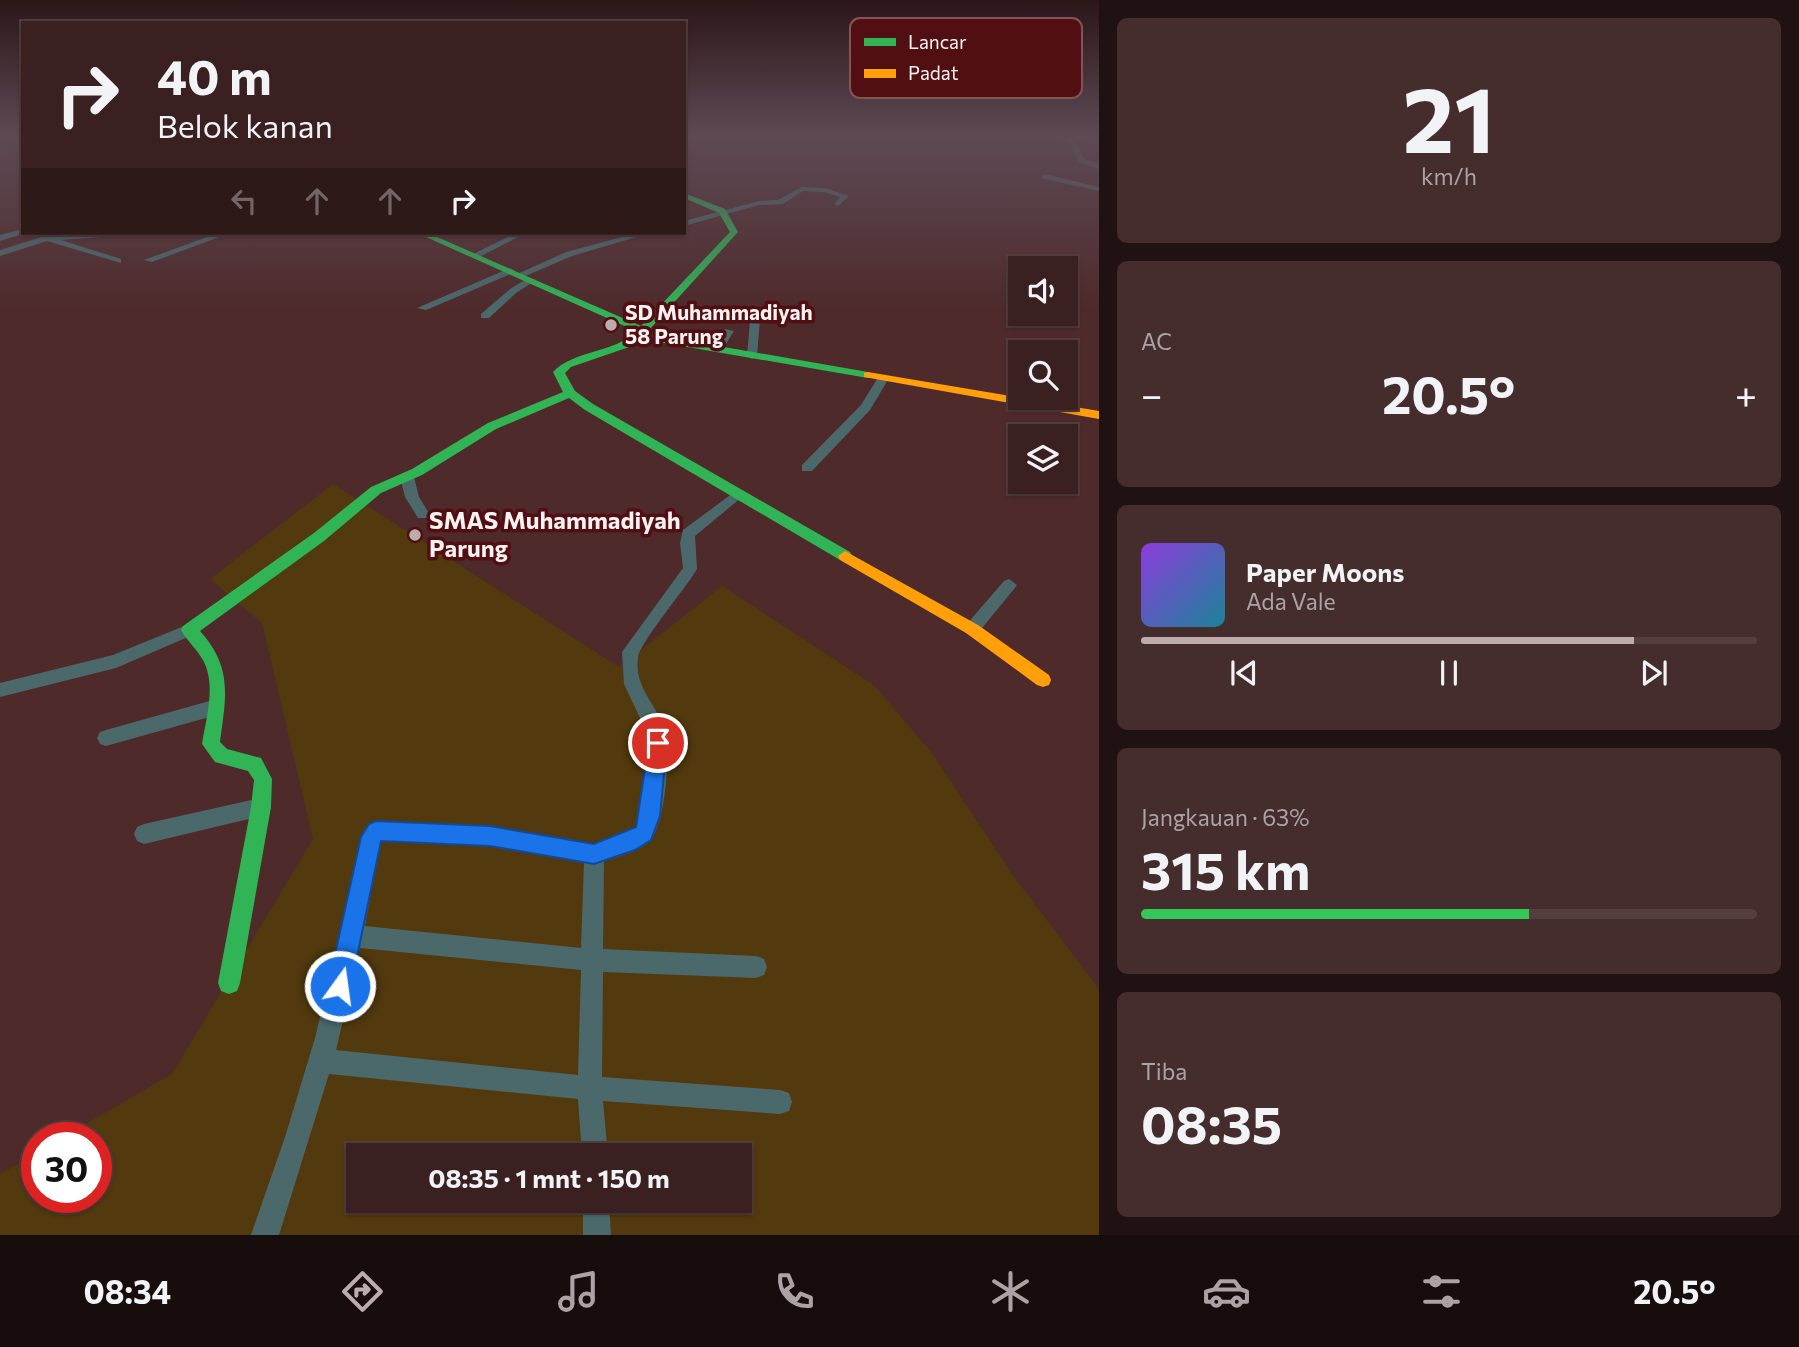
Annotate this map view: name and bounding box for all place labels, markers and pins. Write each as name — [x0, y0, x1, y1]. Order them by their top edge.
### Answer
place label: SD Muhammadiyah 58 Parung — [625, 299, 813, 348]
marker: SD Muhammadiyah 58 Parung — [603, 317, 619, 333]
place label: SMAS Muhammadiyah Parung — [429, 505, 681, 562]
marker: SMAS Muhammadiyah Parung — [407, 527, 423, 543]
pin — [628, 713, 688, 773]

